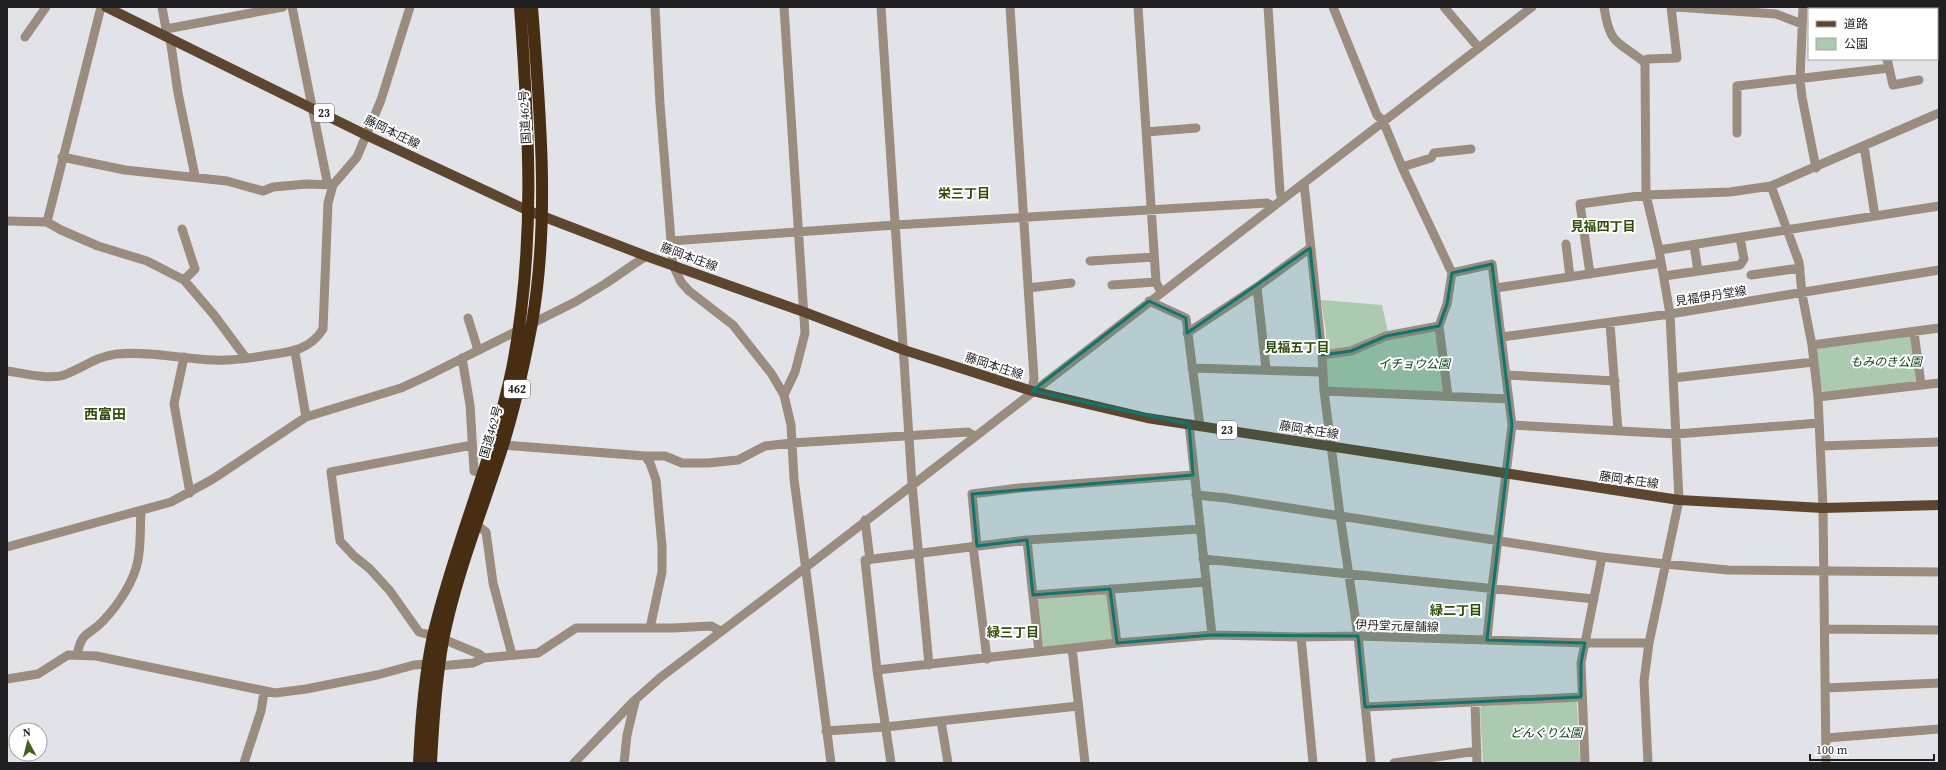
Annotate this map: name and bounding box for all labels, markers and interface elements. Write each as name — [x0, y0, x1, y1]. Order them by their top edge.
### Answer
legend — [1808, 8, 1938, 60]
text: 道路 — [1844, 16, 1868, 32]
text: 公園 — [1844, 36, 1868, 52]
street label: 国道462号 — [516, 90, 534, 144]
road number: 23 — [314, 104, 334, 122]
street label: 藤岡本庄線 — [362, 112, 422, 152]
district label: 栄三丁目 — [938, 185, 990, 202]
district label: 見福四丁目 — [1570, 218, 1636, 235]
street label: 藤岡本庄線 — [658, 239, 720, 275]
street label: 見福伊丹堂線 — [1674, 282, 1748, 310]
district label: 見福五丁目 — [1264, 339, 1330, 356]
street label: 藤岡本庄線 — [963, 349, 1025, 383]
park label: もみのき公園 — [1850, 354, 1924, 370]
park label: イチョウ公園 — [1378, 356, 1452, 372]
road number: 462 — [504, 380, 530, 398]
district label: 西富田 — [84, 404, 126, 424]
street label: 国道462号 — [476, 404, 506, 460]
street label: 藤岡本庄線 — [1278, 417, 1340, 443]
road number: 23 — [1217, 421, 1237, 439]
street label: 藤岡本庄線 — [1598, 468, 1660, 492]
district label: 緑二丁目 — [1429, 602, 1482, 619]
street label: 伊丹堂元屋舗線 — [1355, 617, 1439, 635]
district label: 緑三丁目 — [986, 624, 1039, 641]
north arrow — [8, 722, 48, 762]
text: N — [22, 725, 32, 741]
park label: どんぐり公園 — [1510, 725, 1584, 741]
scale bar — [1810, 736, 1934, 762]
text: 100 m — [1816, 742, 1848, 758]

